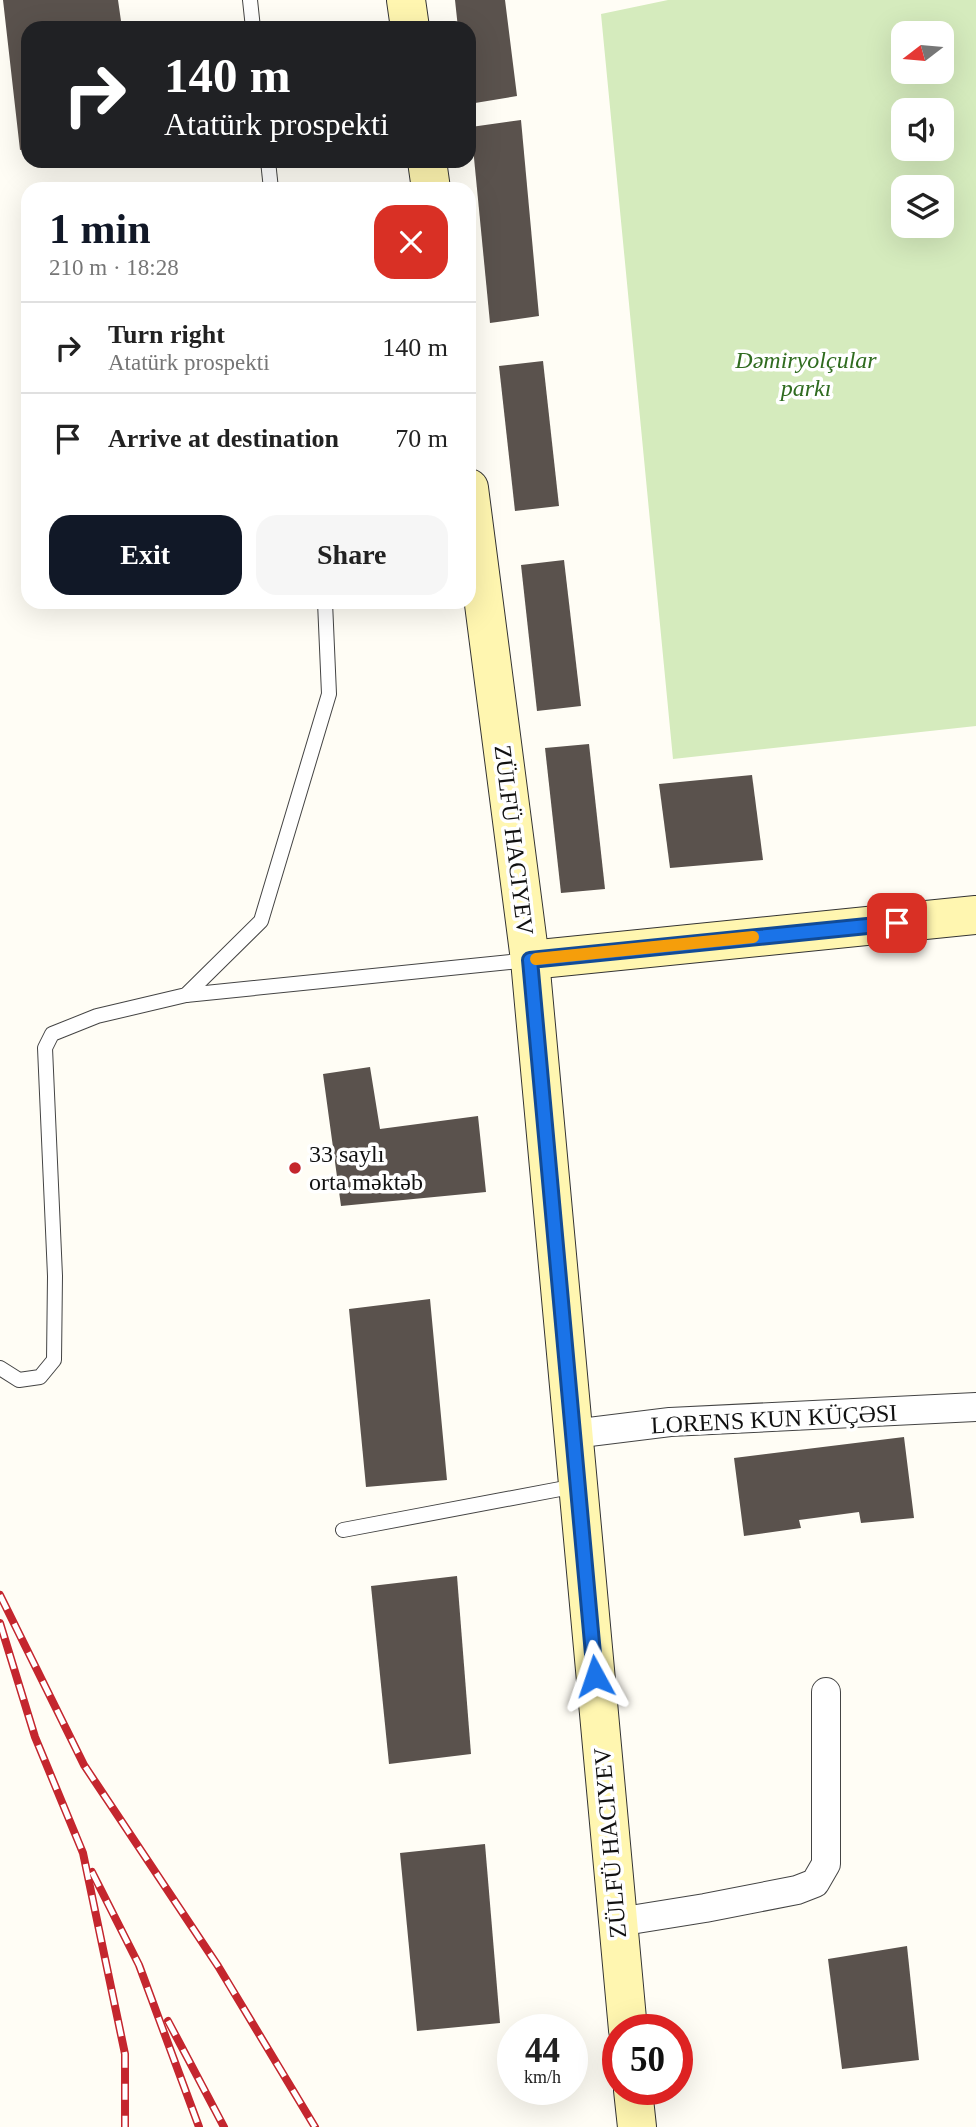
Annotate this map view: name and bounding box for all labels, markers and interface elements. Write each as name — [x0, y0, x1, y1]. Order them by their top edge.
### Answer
north arrow — [891, 21, 954, 84]
map controls — [891, 21, 954, 238]
text: 140 m — [164, 48, 291, 103]
icon: right — [49, 49, 140, 140]
button: sound — [891, 98, 954, 161]
text: Atatürk prospekti — [164, 106, 389, 142]
button: layers — [891, 175, 954, 238]
button: close — [374, 205, 448, 279]
text: 1 min — [49, 206, 151, 252]
text: 210 m · 18:28 — [49, 255, 179, 280]
text: Turn right — [108, 320, 225, 349]
icon: right — [49, 329, 87, 367]
text: 140 m — [382, 333, 448, 362]
park label: Dəmiryolçular parkı — [734, 347, 877, 401]
text: Atatürk prospekti — [108, 350, 270, 375]
icon: arrive — [49, 420, 87, 458]
text: Arrive at destination — [108, 424, 339, 453]
text: 70 m — [395, 424, 448, 453]
button: Exit — [49, 515, 242, 595]
button: Share — [256, 515, 448, 595]
street label: ZÜLFÜ HACIYEV — [489, 743, 539, 937]
pin — [867, 893, 927, 953]
icon: arrive — [878, 904, 916, 942]
place label: 33 saylı orta məktəb — [309, 1141, 423, 1195]
marker: 33 saylı orta məktəb — [287, 1160, 303, 1176]
street label: LORENS KUN KÜÇƏSI — [650, 1400, 898, 1438]
position arrow — [558, 1639, 632, 1713]
street label: ZÜLFÜ HACIYEV — [589, 1746, 631, 1939]
speed limit sign: 50 — [602, 2014, 693, 2105]
text: 44 — [525, 2031, 560, 2070]
text: km/h — [524, 2067, 561, 2087]

